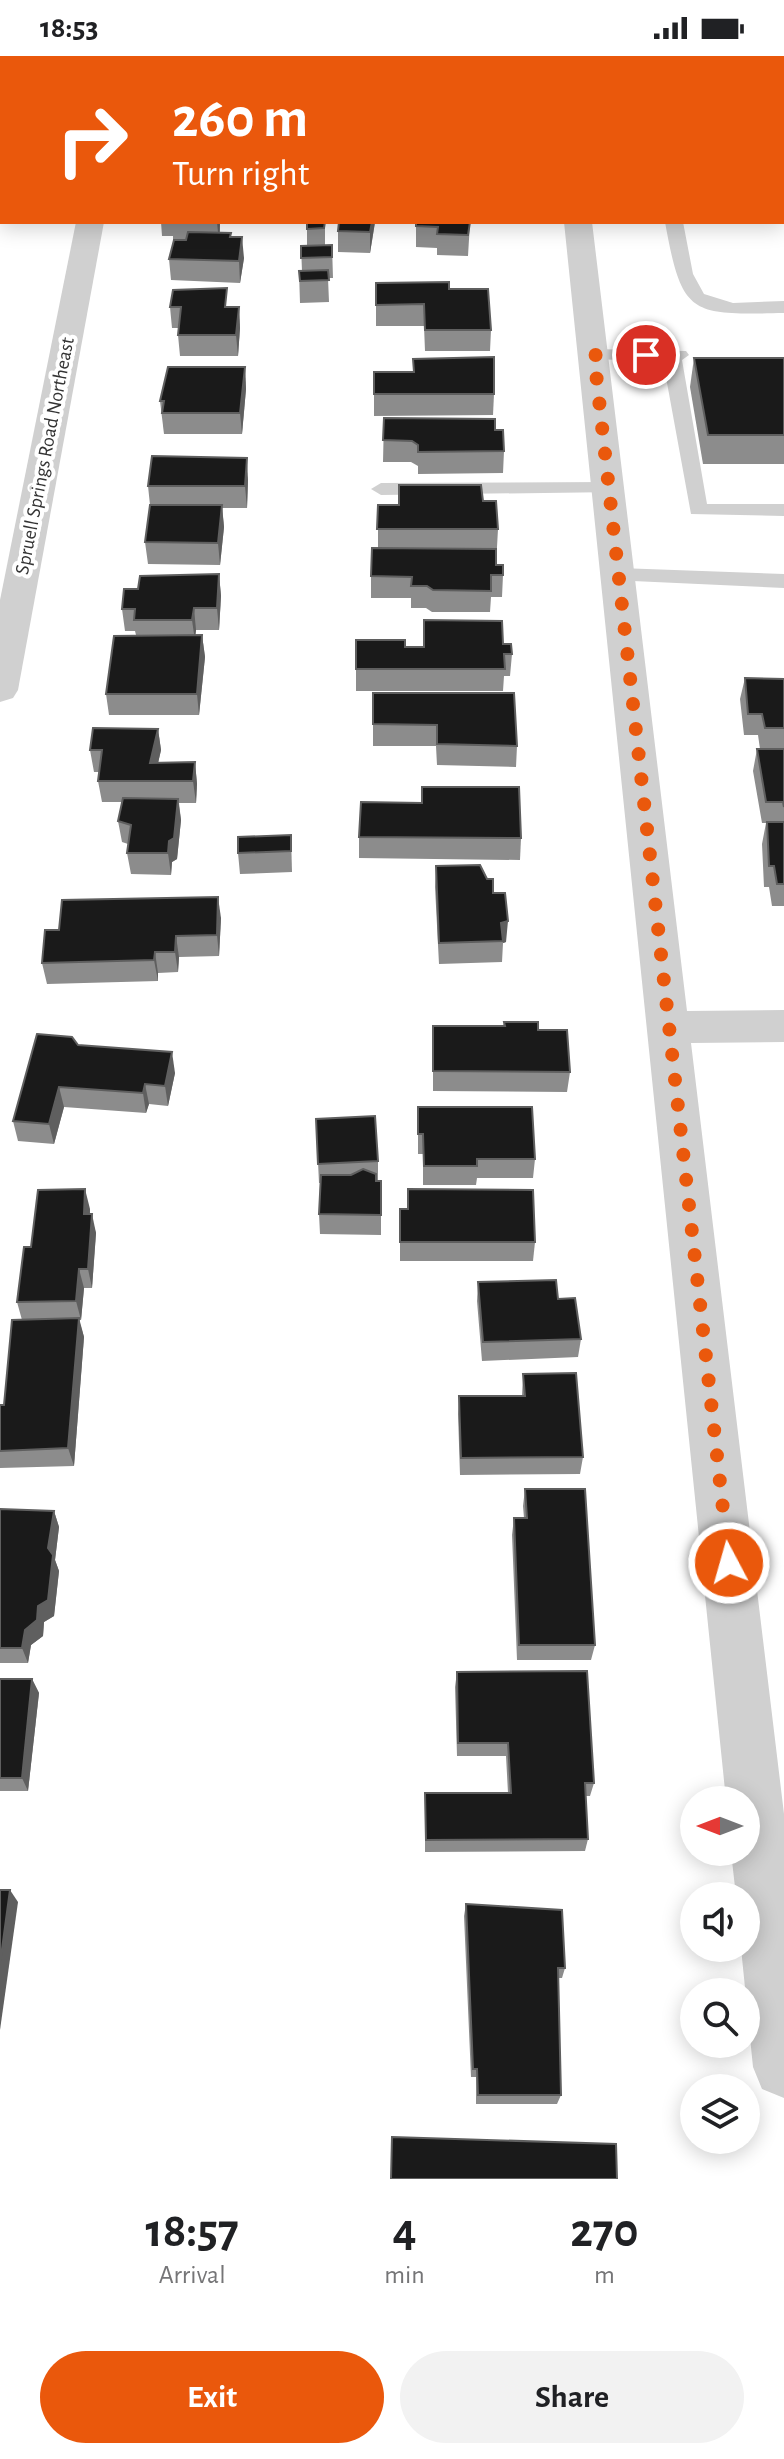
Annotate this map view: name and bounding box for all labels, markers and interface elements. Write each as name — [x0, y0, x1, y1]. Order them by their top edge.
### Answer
text: 18:53 — [40, 13, 98, 43]
icon: right — [40, 88, 144, 192]
text: 260 m — [172, 91, 308, 147]
text: Turn right — [172, 156, 309, 192]
pin — [612, 321, 680, 389]
icon: arrive — [624, 333, 668, 377]
street label: Spruell Springs Road Northeast — [12, 335, 78, 576]
position arrow — [687, 1521, 771, 1605]
north arrow — [680, 1786, 760, 1866]
map controls — [680, 1786, 760, 2154]
button: sound — [680, 1882, 760, 1962]
button: search — [680, 1978, 760, 2058]
button: layers — [680, 2074, 760, 2154]
text: 18:57 — [145, 2208, 239, 2256]
text: 4 — [392, 2208, 417, 2256]
text: 270 — [570, 2208, 639, 2256]
text: Arrival — [159, 2262, 226, 2288]
text: min — [384, 2262, 425, 2288]
text: m — [594, 2262, 615, 2288]
button: Exit — [40, 2351, 384, 2443]
button: Share — [400, 2351, 744, 2443]

